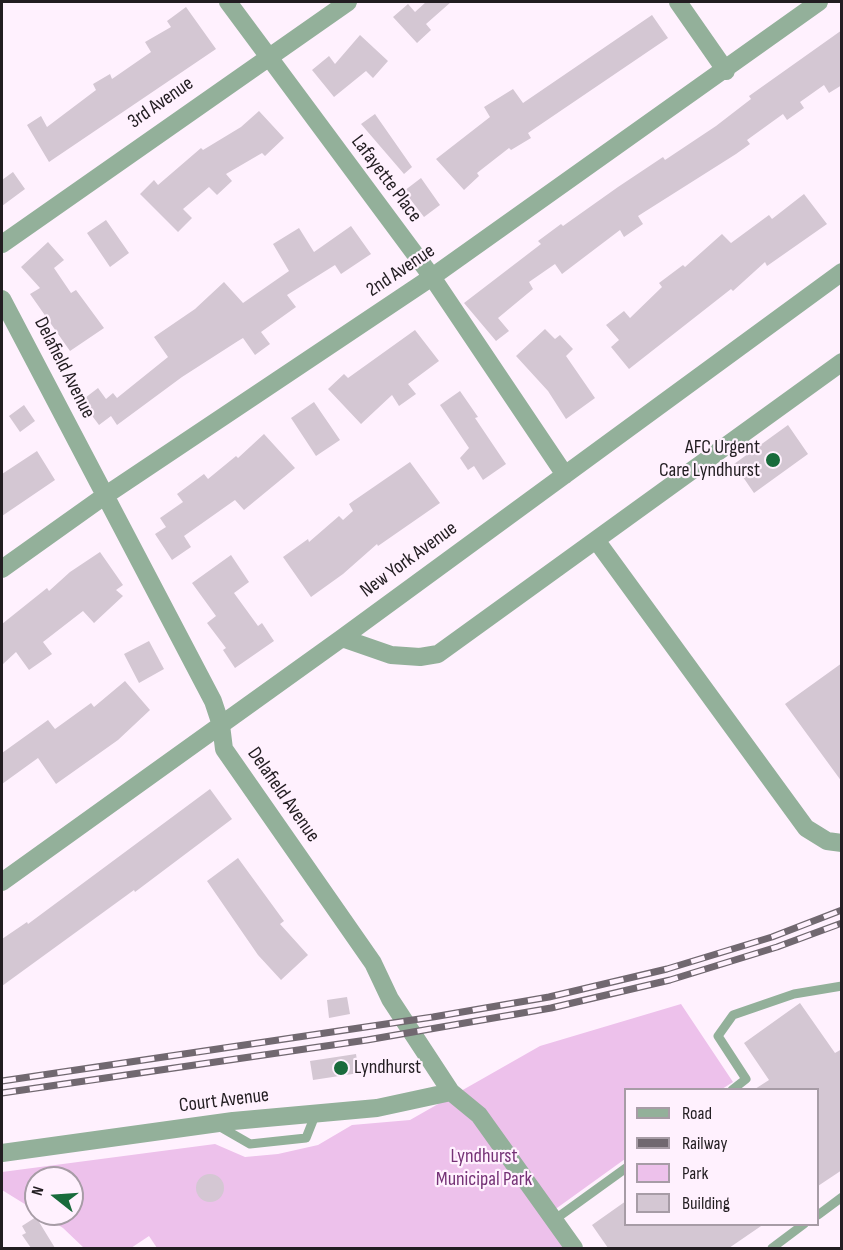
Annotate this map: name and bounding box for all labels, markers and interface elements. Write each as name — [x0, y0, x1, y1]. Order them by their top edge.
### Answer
street label: 3rd Avenue — [124, 72, 198, 134]
street label: Lafayette Place — [345, 131, 427, 227]
street label: 2nd Avenue — [362, 239, 440, 303]
street label: Delafield Avenue — [28, 313, 100, 423]
place label: AFC Urgent Care Lyndhurst — [659, 436, 760, 483]
marker: AFC Urgent Care Lyndhurst — [764, 451, 782, 469]
street label: New York Avenue — [356, 517, 462, 603]
street label: Delafield Avenue — [242, 743, 324, 847]
place label: Lyndhurst — [354, 1056, 421, 1080]
marker: Lyndhurst — [332, 1059, 350, 1077]
street label: Court Avenue — [178, 1084, 270, 1118]
legend — [624, 1088, 819, 1226]
text: Road — [682, 1103, 712, 1124]
text: Railway — [682, 1133, 727, 1154]
park label: Lyndhurst Municipal Park — [436, 1145, 532, 1192]
text: Park — [682, 1163, 708, 1184]
north arrow — [24, 1166, 84, 1226]
text: N — [28, 1184, 49, 1198]
text: Building — [682, 1193, 730, 1214]

